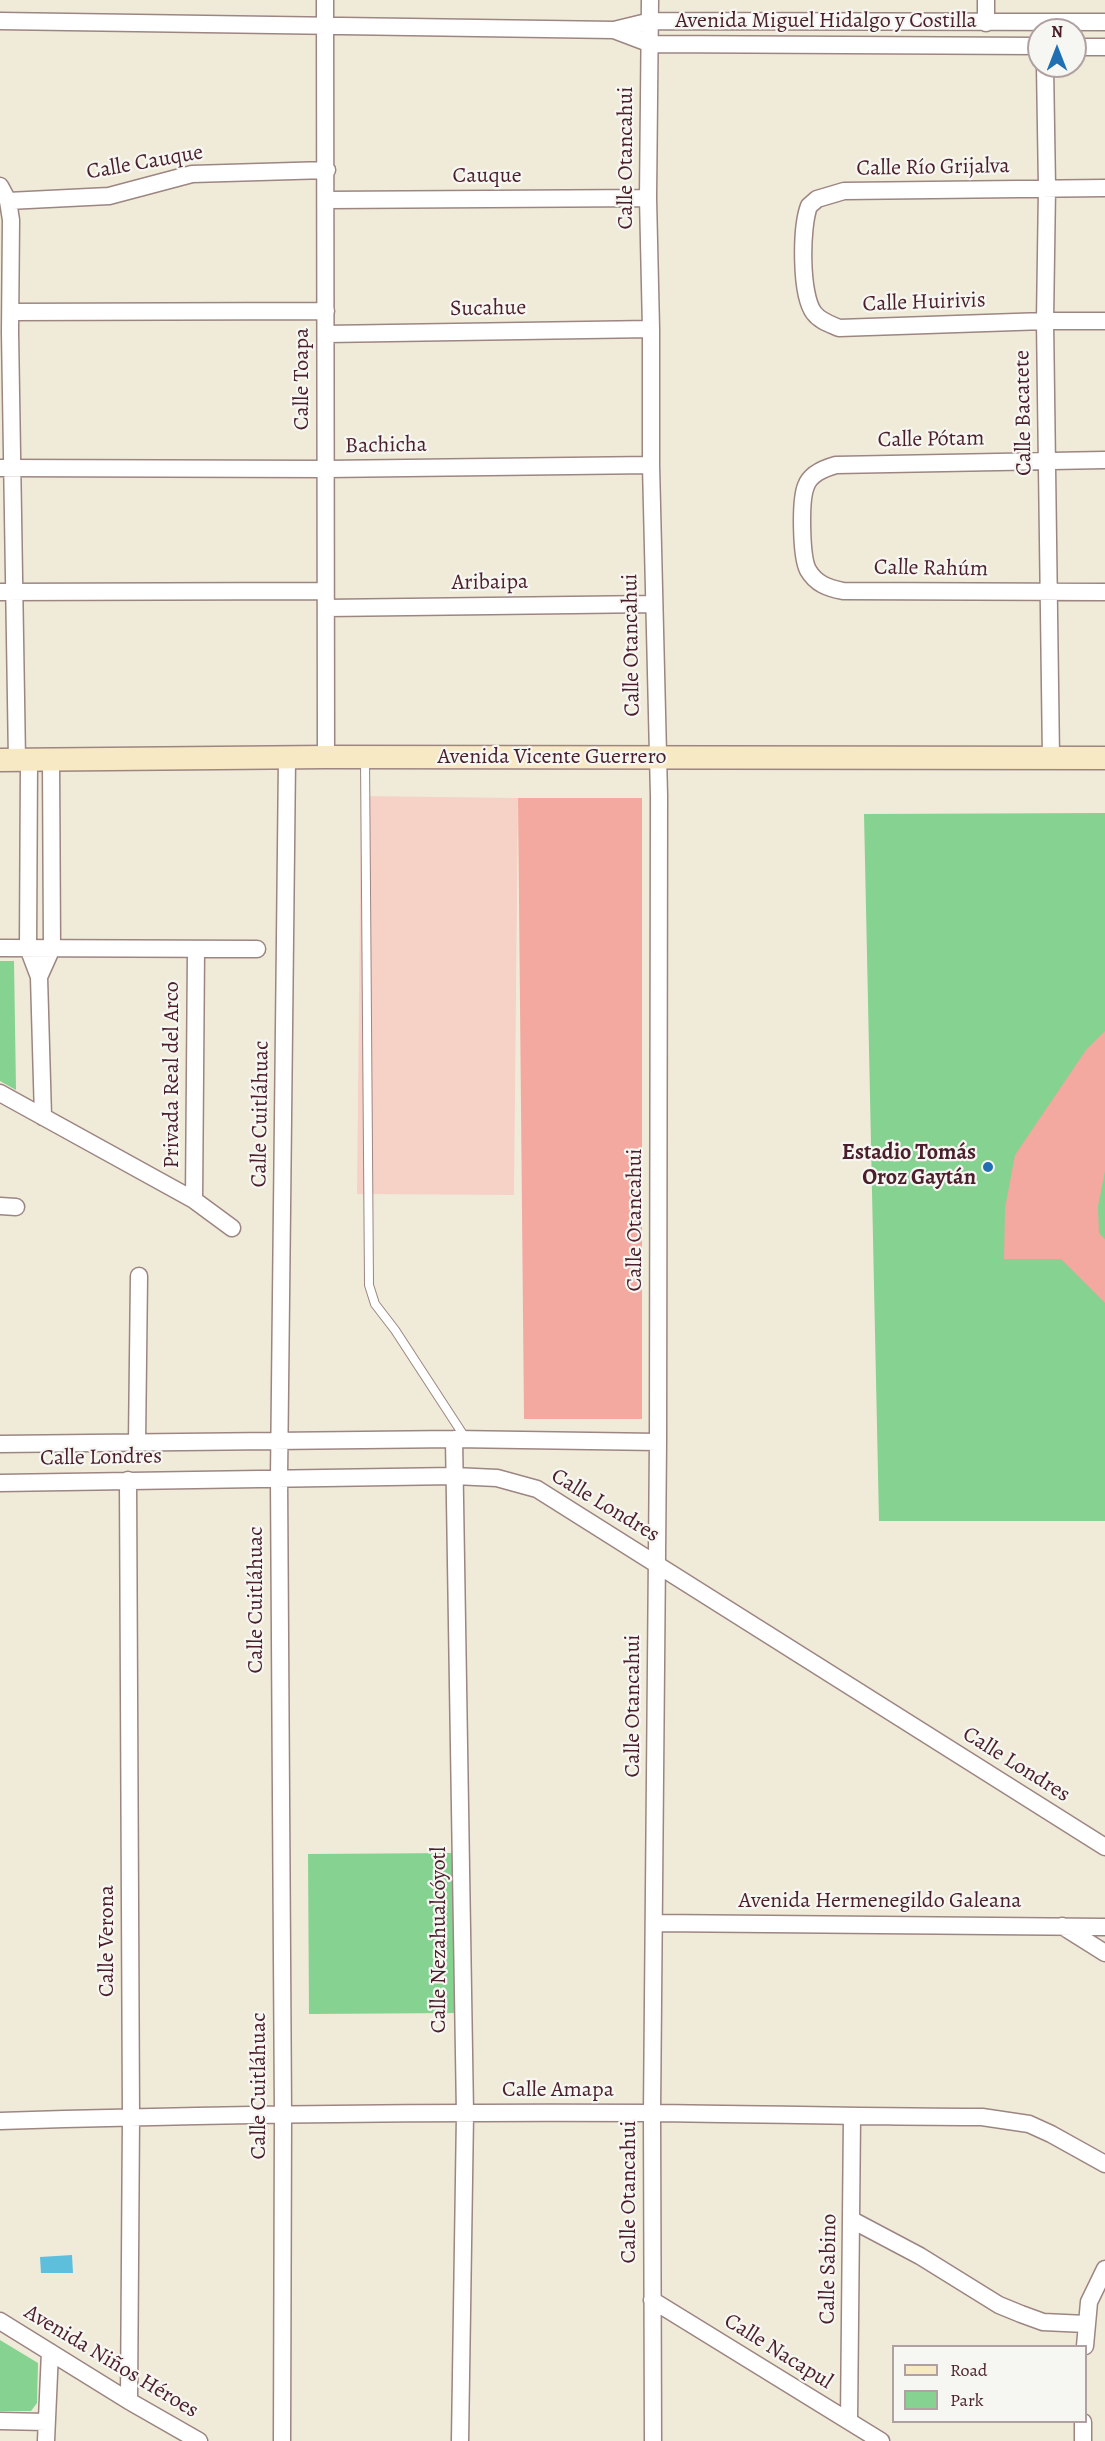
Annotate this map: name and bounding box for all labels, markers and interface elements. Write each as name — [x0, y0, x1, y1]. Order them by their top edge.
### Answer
street label: Avenida Miguel Hidalgo y Costilla — [675, 9, 977, 35]
north arrow — [1027, 18, 1087, 78]
text: N — [1051, 21, 1063, 43]
street label: Calle Otancahui — [614, 87, 640, 229]
street label: Calle Cauque — [85, 140, 205, 186]
street label: Calle Río Grijalva — [856, 153, 1010, 183]
street label: Cauque — [452, 164, 522, 190]
street label: Calle Huirivis — [862, 288, 986, 318]
street label: Sucahue — [450, 295, 526, 323]
street label: Calle Toapa — [290, 328, 316, 430]
street label: Calle Bacatete — [1010, 350, 1038, 476]
street label: Calle Pótam — [877, 426, 985, 454]
street label: Bachicha — [345, 432, 427, 460]
street label: Calle Rahúm — [874, 555, 988, 583]
street label: Aribaipa — [452, 569, 528, 597]
street label: Calle Otancahui — [618, 573, 646, 717]
street label: Avenida Vicente Guerrero — [437, 745, 667, 771]
street label: Privada Real del Arco — [160, 981, 186, 1169]
street label: Calle Cuitláhuac — [247, 1040, 275, 1188]
place label: Estadio Tomás Oroz Gaytán — [842, 1141, 976, 1192]
street label: Calle Otancahui — [623, 1149, 649, 1291]
marker: Estadio Tomás Oroz Gaytán — [981, 1160, 995, 1174]
street label: Calle Londres — [40, 1444, 162, 1472]
street label: Calle Londres — [546, 1463, 664, 1549]
street label: Calle Cuitláhuac — [244, 1527, 270, 1673]
street label: Calle Otancahui — [621, 1635, 647, 1777]
street label: Calle Londres — [957, 1722, 1075, 1808]
street label: Calle Nezahualcóyotl — [427, 1847, 453, 2033]
street label: Calle Verona — [95, 1885, 121, 1997]
street label: Avenida Hermenegildo Galeana — [739, 1889, 1021, 1915]
street label: Calle Cuitláhuac — [247, 2013, 273, 2159]
street label: Calle Amapa — [502, 2078, 614, 2104]
street label: Calle Otancahui — [617, 2121, 643, 2263]
street label: Calle Sabino — [815, 2213, 843, 2325]
street label: Avenida Niños Héroes — [19, 2300, 203, 2424]
street label: Calle Nacapul — [719, 2308, 837, 2396]
legend — [892, 2345, 1087, 2423]
text: Road — [950, 2358, 987, 2382]
text: Park — [950, 2388, 984, 2412]

